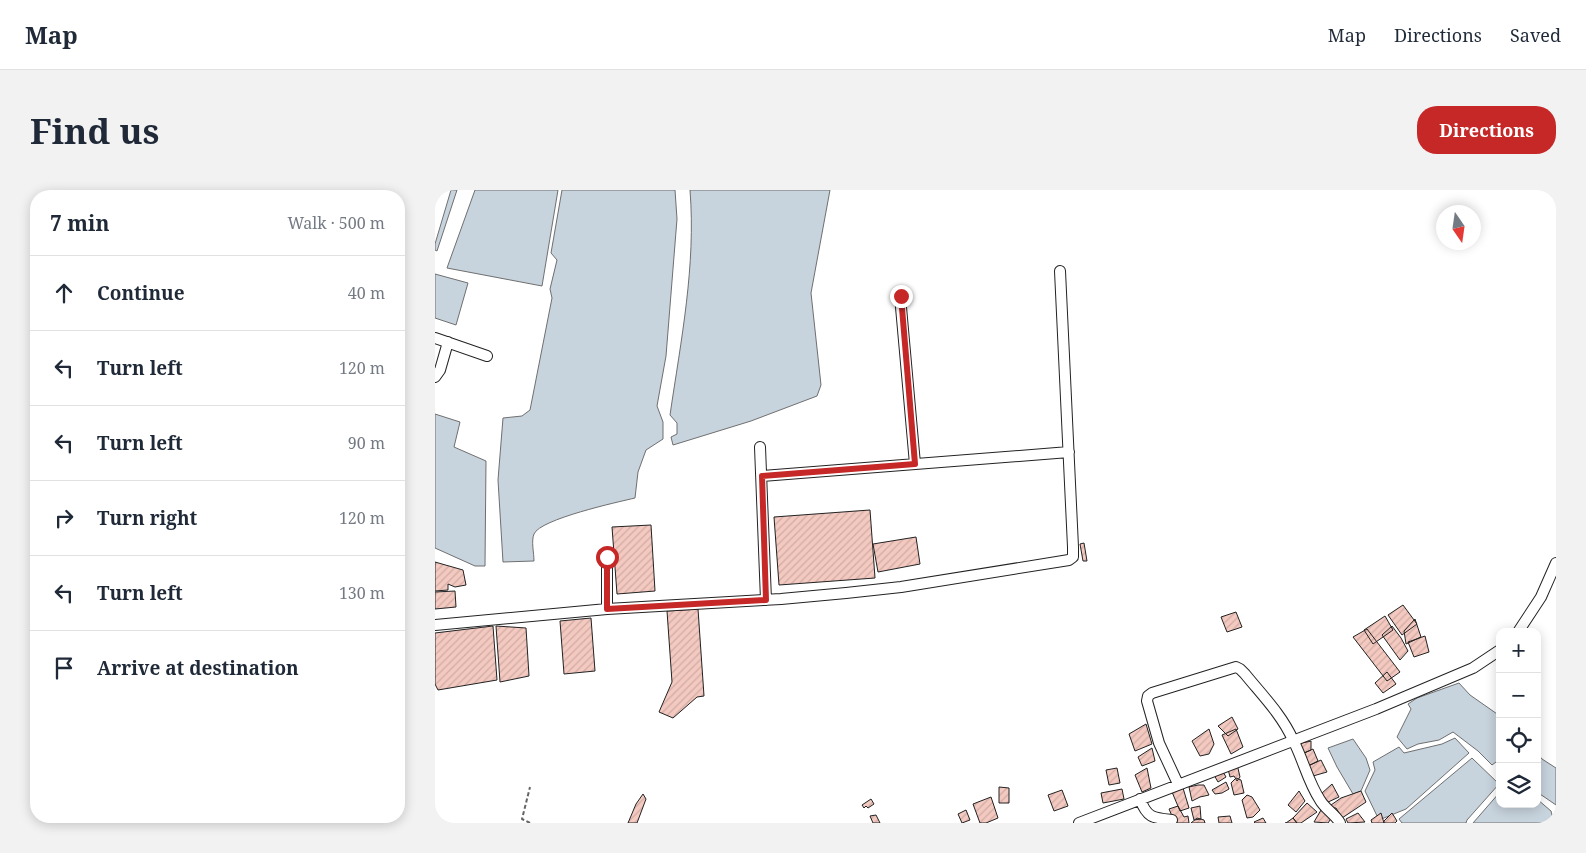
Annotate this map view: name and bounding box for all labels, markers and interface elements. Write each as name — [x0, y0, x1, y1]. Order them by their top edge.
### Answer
text: Map — [25, 18, 78, 51]
text: Map — [1328, 23, 1366, 47]
text: Directions — [1394, 23, 1482, 47]
text: Saved — [1510, 23, 1561, 47]
button: Directions — [1417, 106, 1556, 154]
text: Find us — [30, 107, 159, 154]
north arrow — [1436, 205, 1481, 250]
text: 7 min — [50, 209, 109, 237]
text: Walk · 500 m — [288, 212, 385, 234]
icon: ahead — [50, 279, 78, 307]
text: Continue — [97, 280, 185, 306]
text: 40 m — [348, 282, 385, 304]
route end — [890, 285, 913, 308]
icon: left — [50, 354, 78, 382]
text: Turn left — [97, 355, 183, 381]
text: 120 m — [339, 357, 385, 379]
icon: left — [50, 429, 78, 457]
text: Turn left — [97, 430, 183, 456]
text: 90 m — [348, 432, 385, 454]
icon: right — [50, 504, 78, 532]
text: Turn right — [97, 505, 197, 531]
text: 120 m — [339, 507, 385, 529]
route start — [596, 546, 619, 569]
icon: left — [50, 579, 78, 607]
text: Turn left — [97, 580, 183, 606]
text: 130 m — [339, 582, 385, 604]
map controls — [1496, 628, 1541, 808]
button: + — [1496, 628, 1541, 673]
icon: arrive — [50, 654, 78, 682]
text: Arrive at destination — [97, 655, 299, 681]
button: − — [1496, 673, 1541, 718]
button: locate — [1496, 718, 1541, 763]
button: layers — [1496, 763, 1541, 808]

